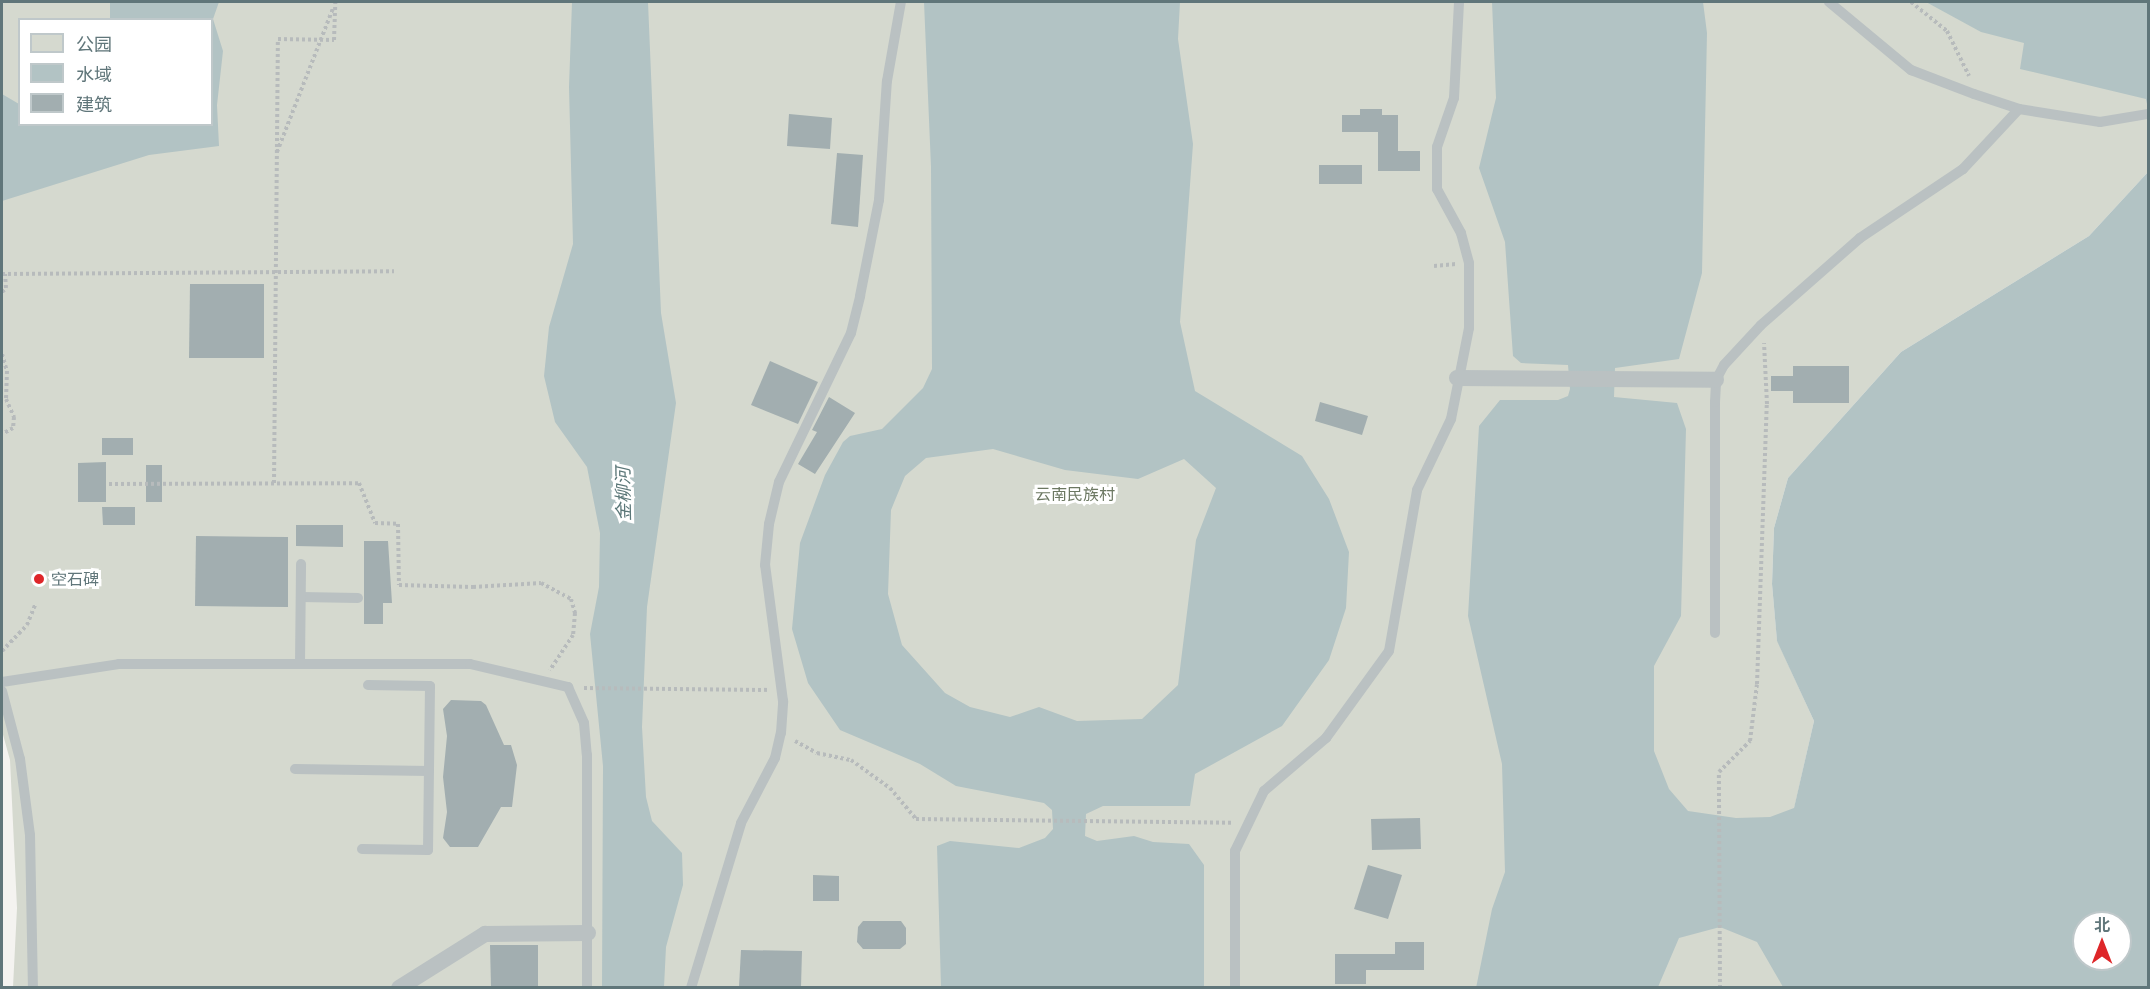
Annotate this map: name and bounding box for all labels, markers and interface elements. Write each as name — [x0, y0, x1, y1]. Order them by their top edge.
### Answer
legend — [18, 18, 213, 126]
text: 公园 — [76, 33, 112, 56]
text: 水域 — [76, 63, 112, 86]
text: 建筑 — [76, 93, 112, 116]
water label: 金柳河 — [613, 467, 635, 521]
park label: 云南民族村 — [1035, 484, 1115, 504]
place label: 空石碑 — [51, 569, 99, 589]
marker: 空石碑 — [32, 572, 46, 586]
north arrow — [2072, 911, 2132, 971]
text: 北 — [2094, 915, 2110, 935]

